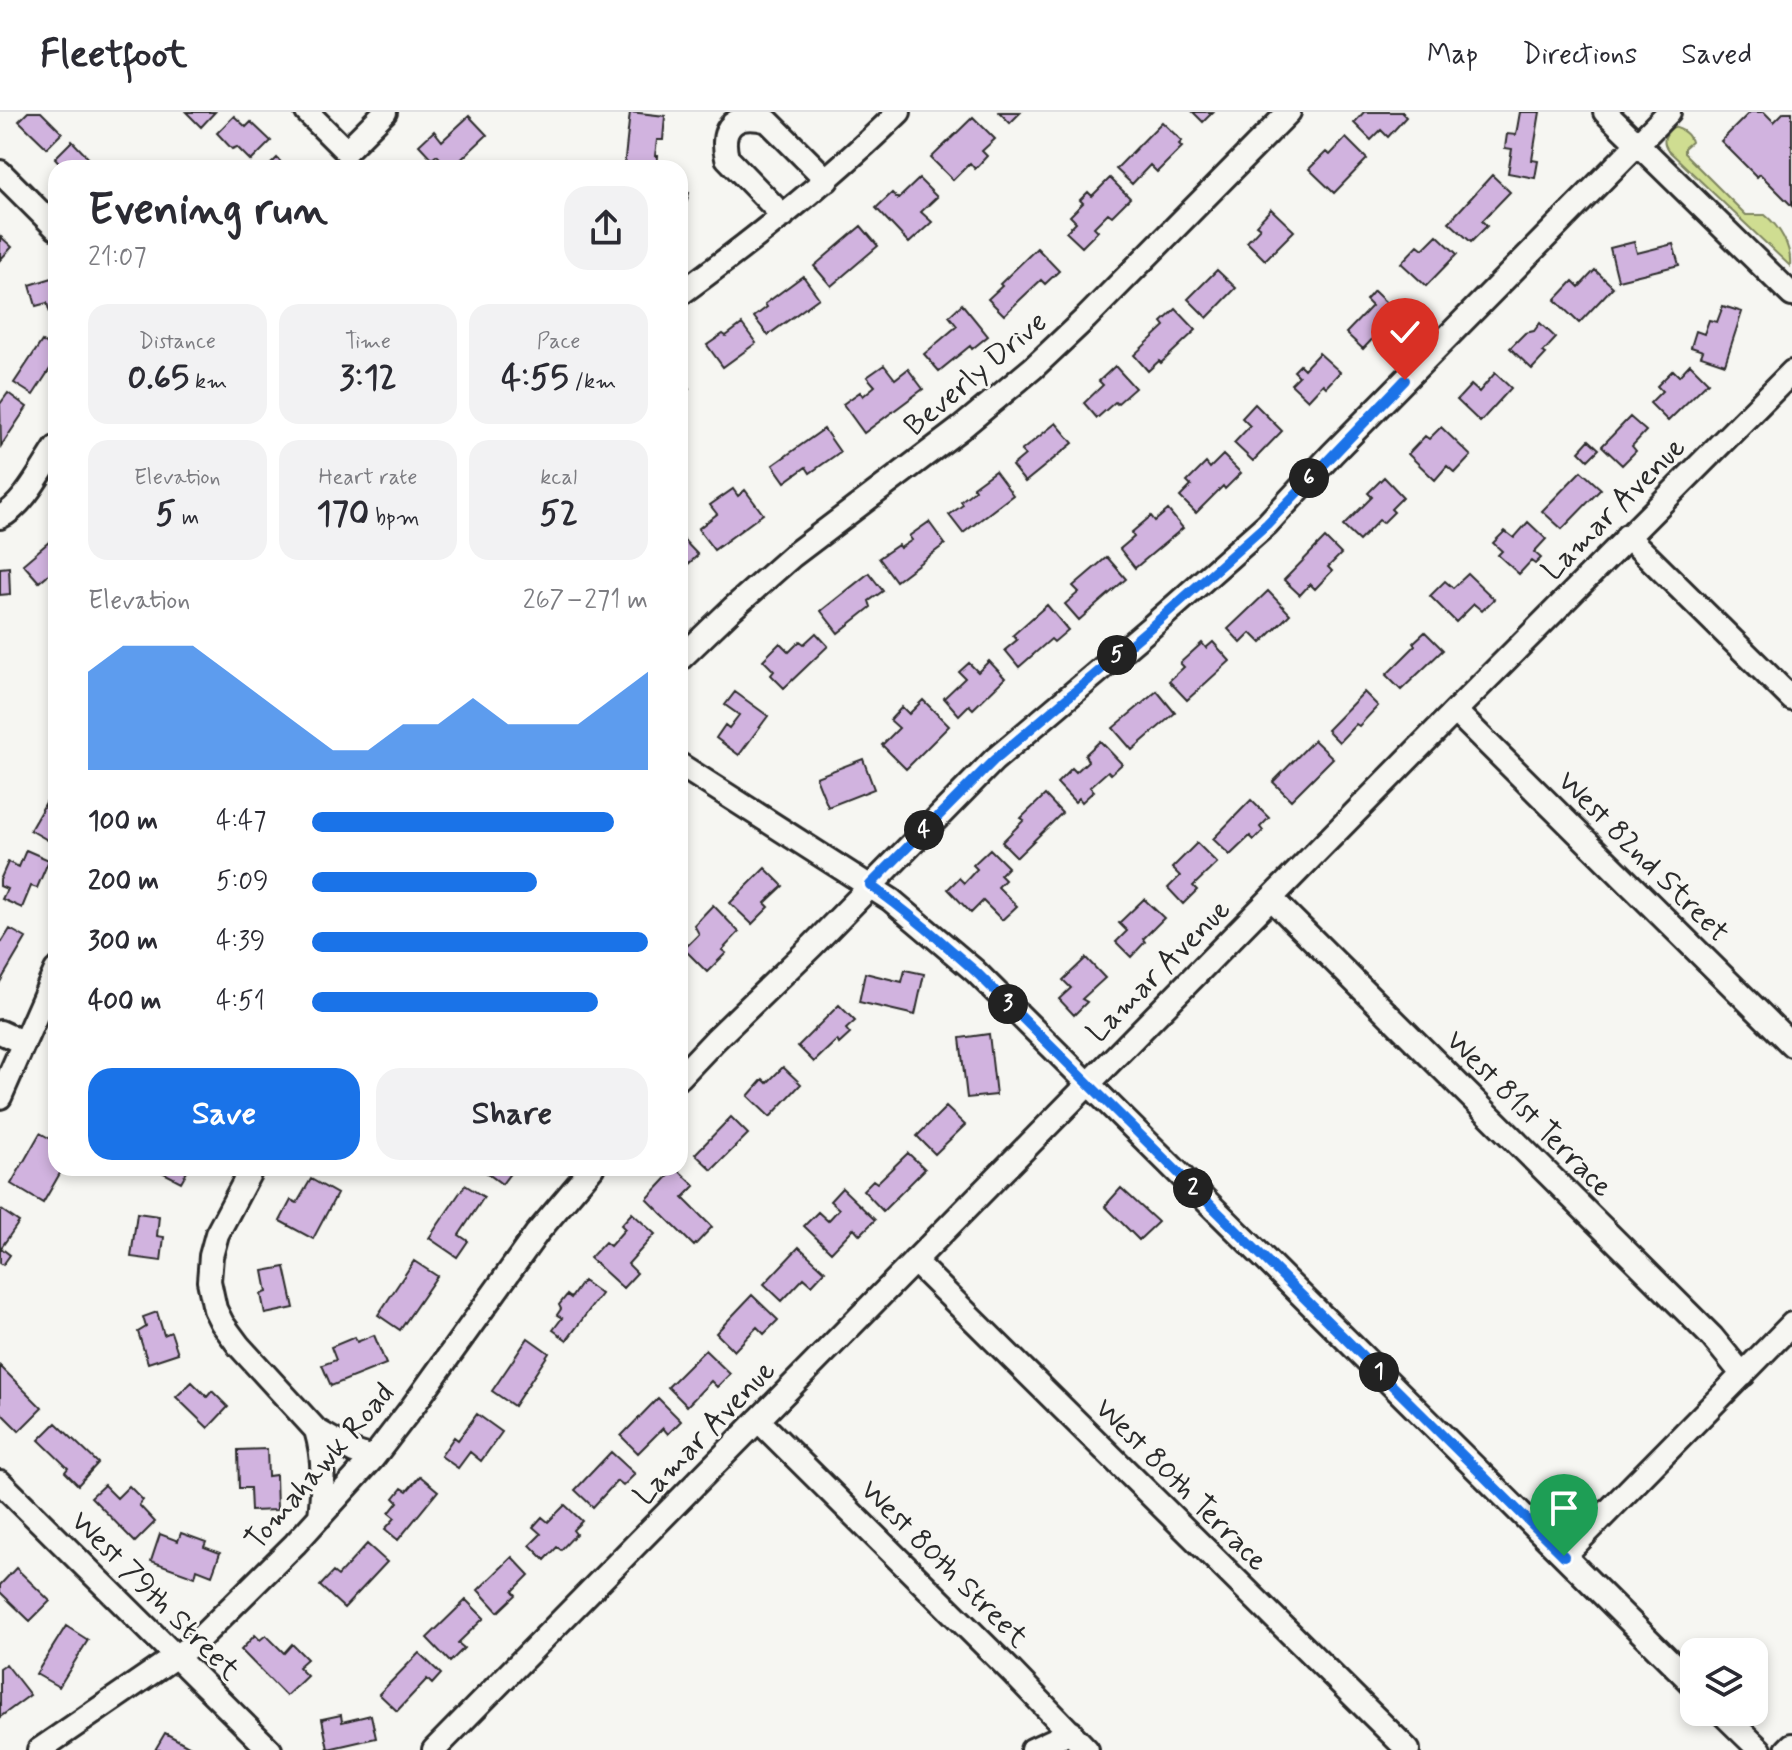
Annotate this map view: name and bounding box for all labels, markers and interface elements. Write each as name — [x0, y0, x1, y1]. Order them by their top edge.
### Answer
text: Fleetfoot — [40, 31, 187, 80]
text: Map — [1427, 37, 1478, 74]
text: Directions — [1522, 37, 1637, 74]
text: Saved — [1681, 37, 1752, 74]
text: Evening run — [88, 182, 328, 240]
button: share — [564, 186, 648, 270]
text: 21:07 — [88, 241, 146, 275]
pin — [1371, 298, 1439, 380]
street label: Beverly Drive — [896, 303, 1056, 445]
icon: check — [1383, 310, 1427, 354]
text: Distance — [139, 328, 216, 356]
text: Time — [345, 328, 391, 356]
text: Pace — [537, 328, 581, 356]
text: 0.65 — [128, 356, 189, 401]
text: 3:12 — [339, 356, 397, 401]
text: 4:55 — [501, 356, 569, 401]
text: km — [189, 368, 227, 396]
text: /km — [569, 368, 616, 396]
street label: Lamar Avenue — [1534, 429, 1694, 589]
pin: 6 — [1289, 458, 1329, 498]
text: Elevation — [134, 464, 221, 492]
text: Heart rate — [319, 464, 417, 492]
text: kcal — [540, 464, 577, 492]
text: 6 — [1303, 464, 1315, 492]
text: 5 — [155, 492, 176, 537]
text: 170 — [317, 492, 369, 537]
text: 52 — [539, 492, 578, 537]
text: m — [176, 504, 199, 532]
text: bpm — [369, 504, 419, 532]
text: Elevation — [88, 584, 190, 618]
text: 267–271 m — [523, 584, 648, 618]
pin: 5 — [1097, 635, 1137, 675]
text: 5 — [1110, 641, 1124, 669]
street label: West 82nd Street — [1549, 763, 1737, 951]
text: 100 m — [88, 805, 158, 839]
text: 4:47 — [216, 805, 266, 839]
pin: 4 — [904, 810, 944, 850]
text: 4 — [918, 816, 930, 844]
text: 200 m — [88, 865, 159, 899]
text: 5:09 — [216, 865, 269, 899]
street label: Lamar Avenue — [1079, 891, 1239, 1051]
text: 300 m — [88, 925, 158, 959]
text: 4:39 — [216, 925, 265, 959]
pin: 3 — [988, 984, 1028, 1024]
text: 400 m — [88, 985, 161, 1019]
text: 4:51 — [216, 985, 265, 1019]
text: 3 — [1003, 990, 1013, 1018]
street label: West 81st Terrace — [1437, 1022, 1621, 1206]
button: Save — [88, 1068, 360, 1160]
button: Share — [376, 1068, 648, 1160]
pin: 2 — [1173, 1168, 1213, 1208]
text: 2 — [1188, 1174, 1198, 1202]
street label: Lamar Avenue — [626, 1352, 785, 1514]
pin: 1 — [1359, 1352, 1399, 1392]
text: 1 — [1374, 1358, 1384, 1386]
street label: Tomahawk Road — [237, 1375, 404, 1559]
street label: West 80th Terrace — [1086, 1390, 1276, 1580]
street label: West 80th Street — [851, 1471, 1037, 1657]
pin — [1530, 1474, 1598, 1556]
icon: arrive — [1542, 1486, 1586, 1530]
street label: West 79th Street — [62, 1503, 249, 1690]
map controls — [1680, 1638, 1768, 1726]
button: layers — [1680, 1638, 1768, 1726]

